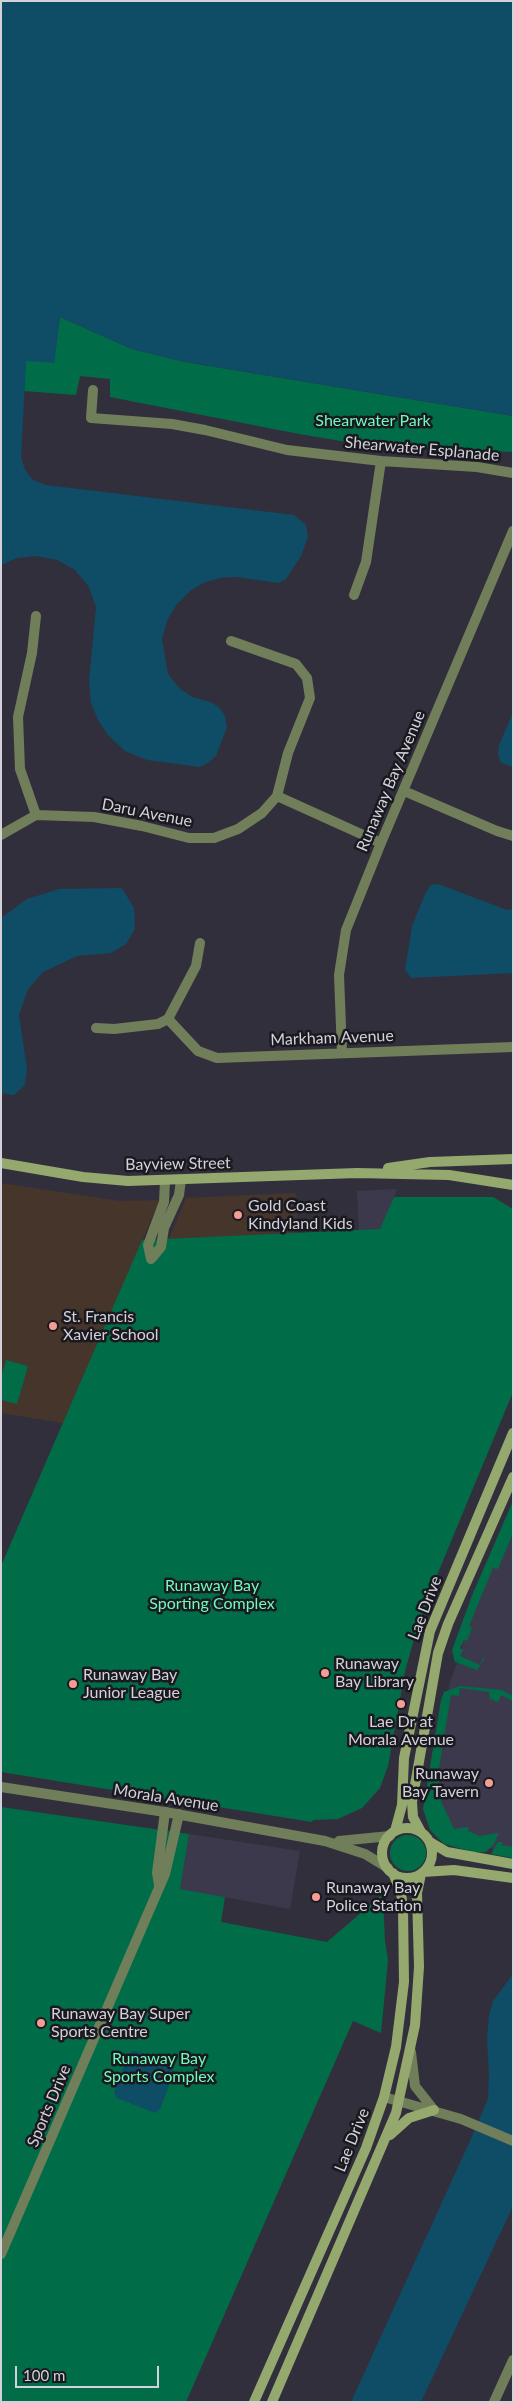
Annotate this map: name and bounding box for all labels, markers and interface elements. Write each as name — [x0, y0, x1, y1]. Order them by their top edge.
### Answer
park label: Shearwater Park — [315, 411, 431, 431]
street label: Shearwater Esplanade — [344, 433, 500, 465]
street label: Runaway Bay Avenue — [353, 708, 429, 854]
street label: Daru Avenue — [100, 795, 194, 831]
street label: Markham Avenue — [270, 1026, 394, 1050]
street label: Bayview Street — [125, 1153, 231, 1175]
place label: Gold Coast Kindyland Kids — [248, 1196, 353, 1234]
marker: Gold Coast Kindyland Kids — [232, 1209, 244, 1221]
place label: St. Francis Xavier School — [63, 1307, 159, 1345]
marker: St. Francis Xavier School — [47, 1320, 59, 1332]
street label: Lae Drive — [404, 1573, 446, 1643]
park label: Runaway Bay Sporting Complex — [149, 1576, 275, 1614]
place label: Runaway Bay Library — [335, 1654, 414, 1692]
place label: Runaway Bay Junior League — [83, 1665, 180, 1703]
marker: Runaway Bay Library — [319, 1667, 331, 1679]
marker: Runaway Bay Junior League — [67, 1678, 79, 1690]
marker: Lae Dr at Morala Avenue — [395, 1698, 407, 1710]
place label: Lae Dr at Morala Avenue — [348, 1712, 454, 1750]
place label: Runaway Bay Tavern — [402, 1764, 479, 1802]
marker: Runaway Bay Tavern — [483, 1777, 495, 1789]
street label: Morala Avenue — [112, 1780, 220, 1816]
place label: Runaway Bay Police Station — [326, 1878, 422, 1916]
marker: Runaway Bay Police Station — [310, 1891, 322, 1903]
place label: Runaway Bay Super Sports Centre — [51, 2004, 190, 2042]
marker: Runaway Bay Super Sports Centre — [35, 2017, 47, 2029]
park label: Runaway Bay Sports Complex — [104, 2049, 214, 2087]
street label: Sports Drive — [23, 2062, 75, 2150]
street label: Lae Drive — [331, 2105, 373, 2175]
scale bar — [18, 2356, 161, 2388]
text: 100 m — [23, 2366, 65, 2384]

